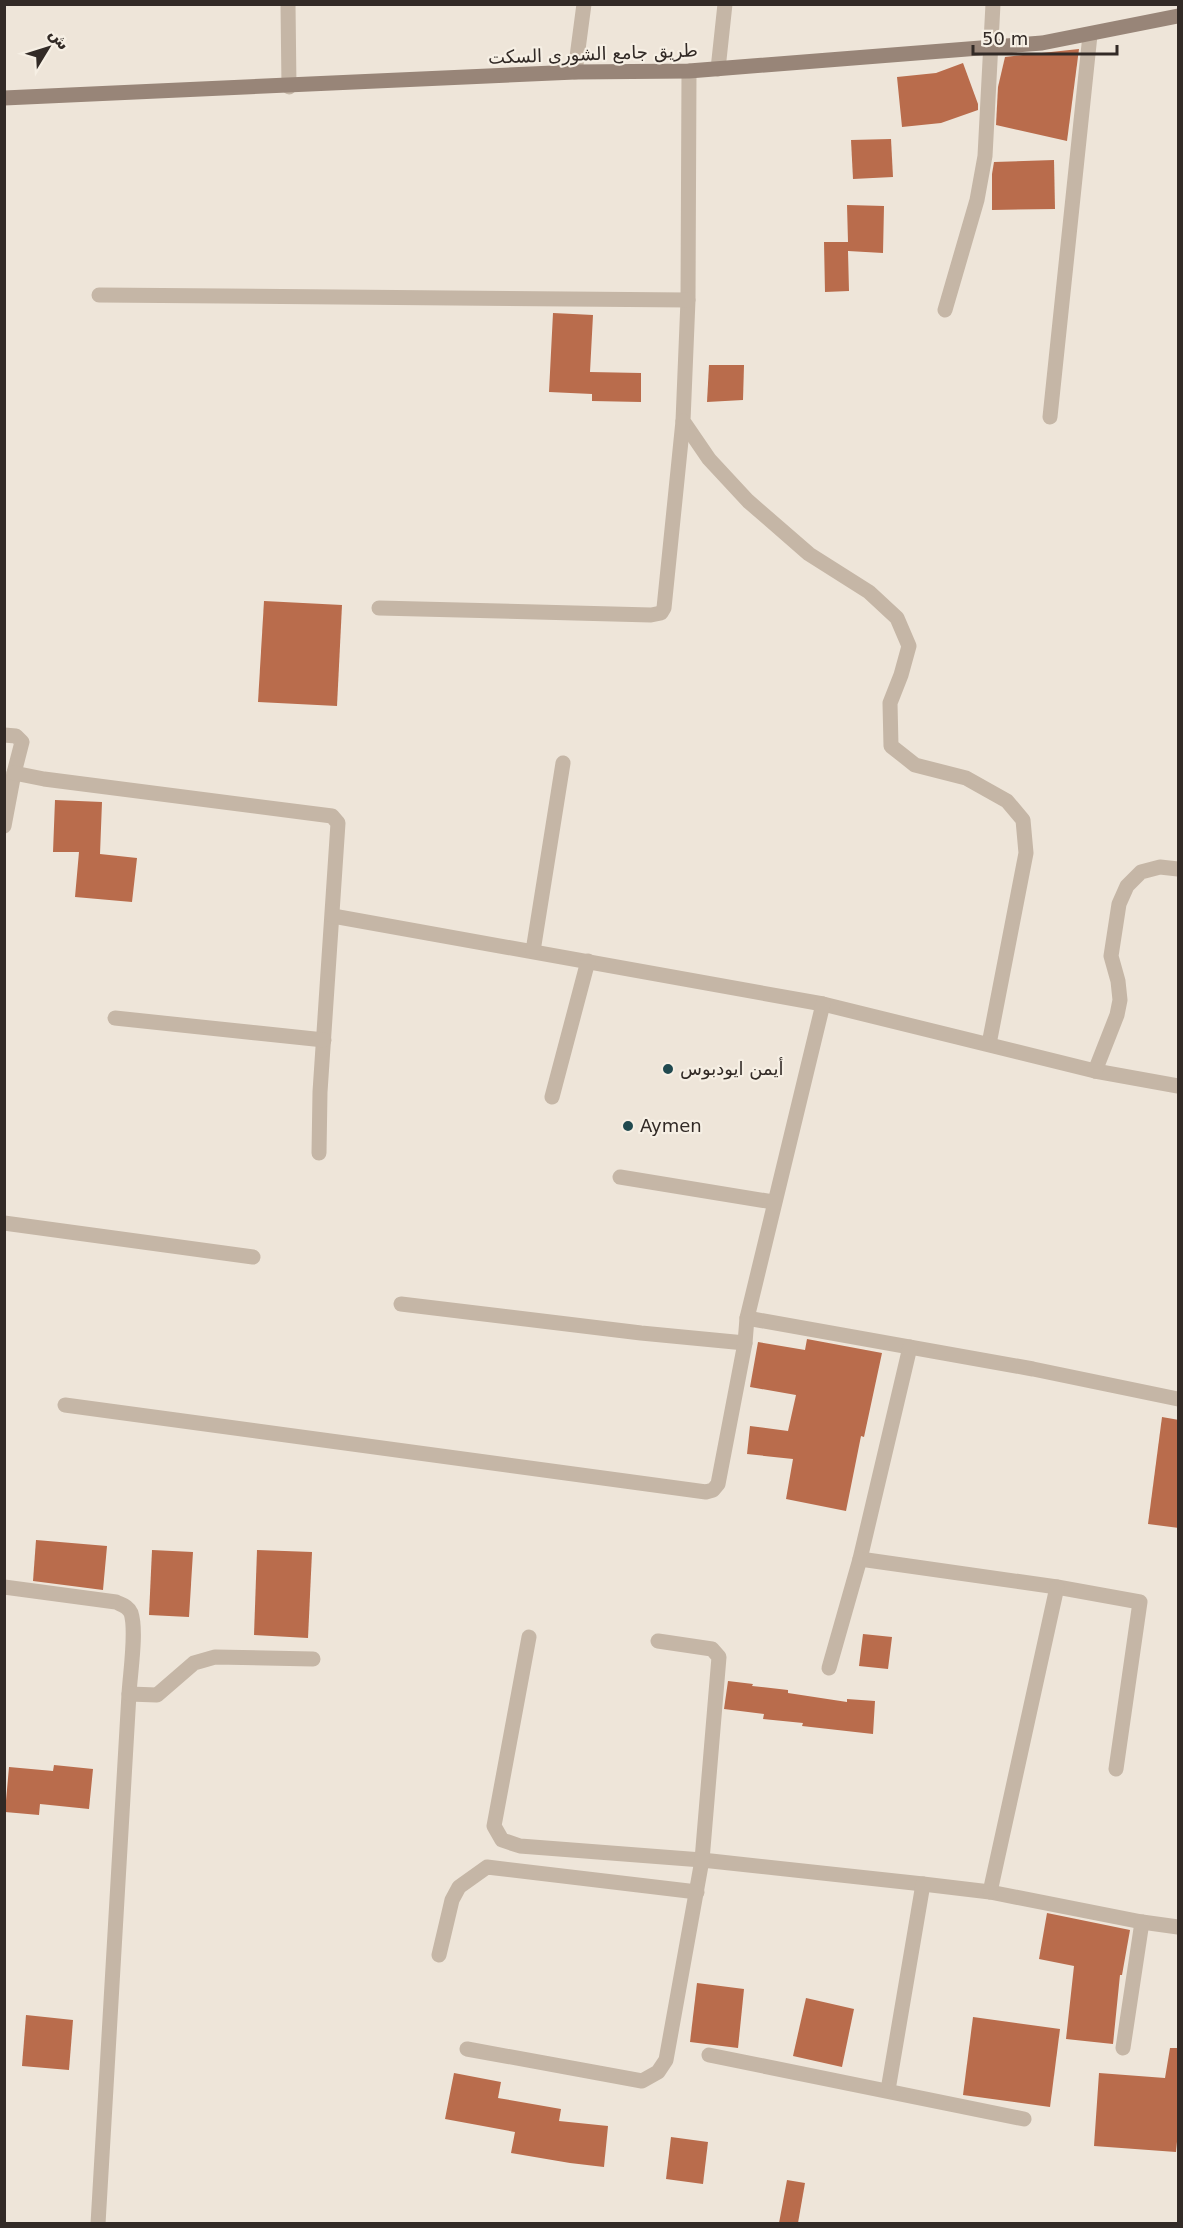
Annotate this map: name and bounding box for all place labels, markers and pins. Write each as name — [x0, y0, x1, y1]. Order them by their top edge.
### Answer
place label: أيمن ايودبوس — [680, 1057, 783, 1080]
marker: أيمن ايودبوس — [661, 1062, 675, 1076]
place label: Aymen — [640, 1115, 702, 1136]
marker: Aymen — [621, 1119, 635, 1133]

